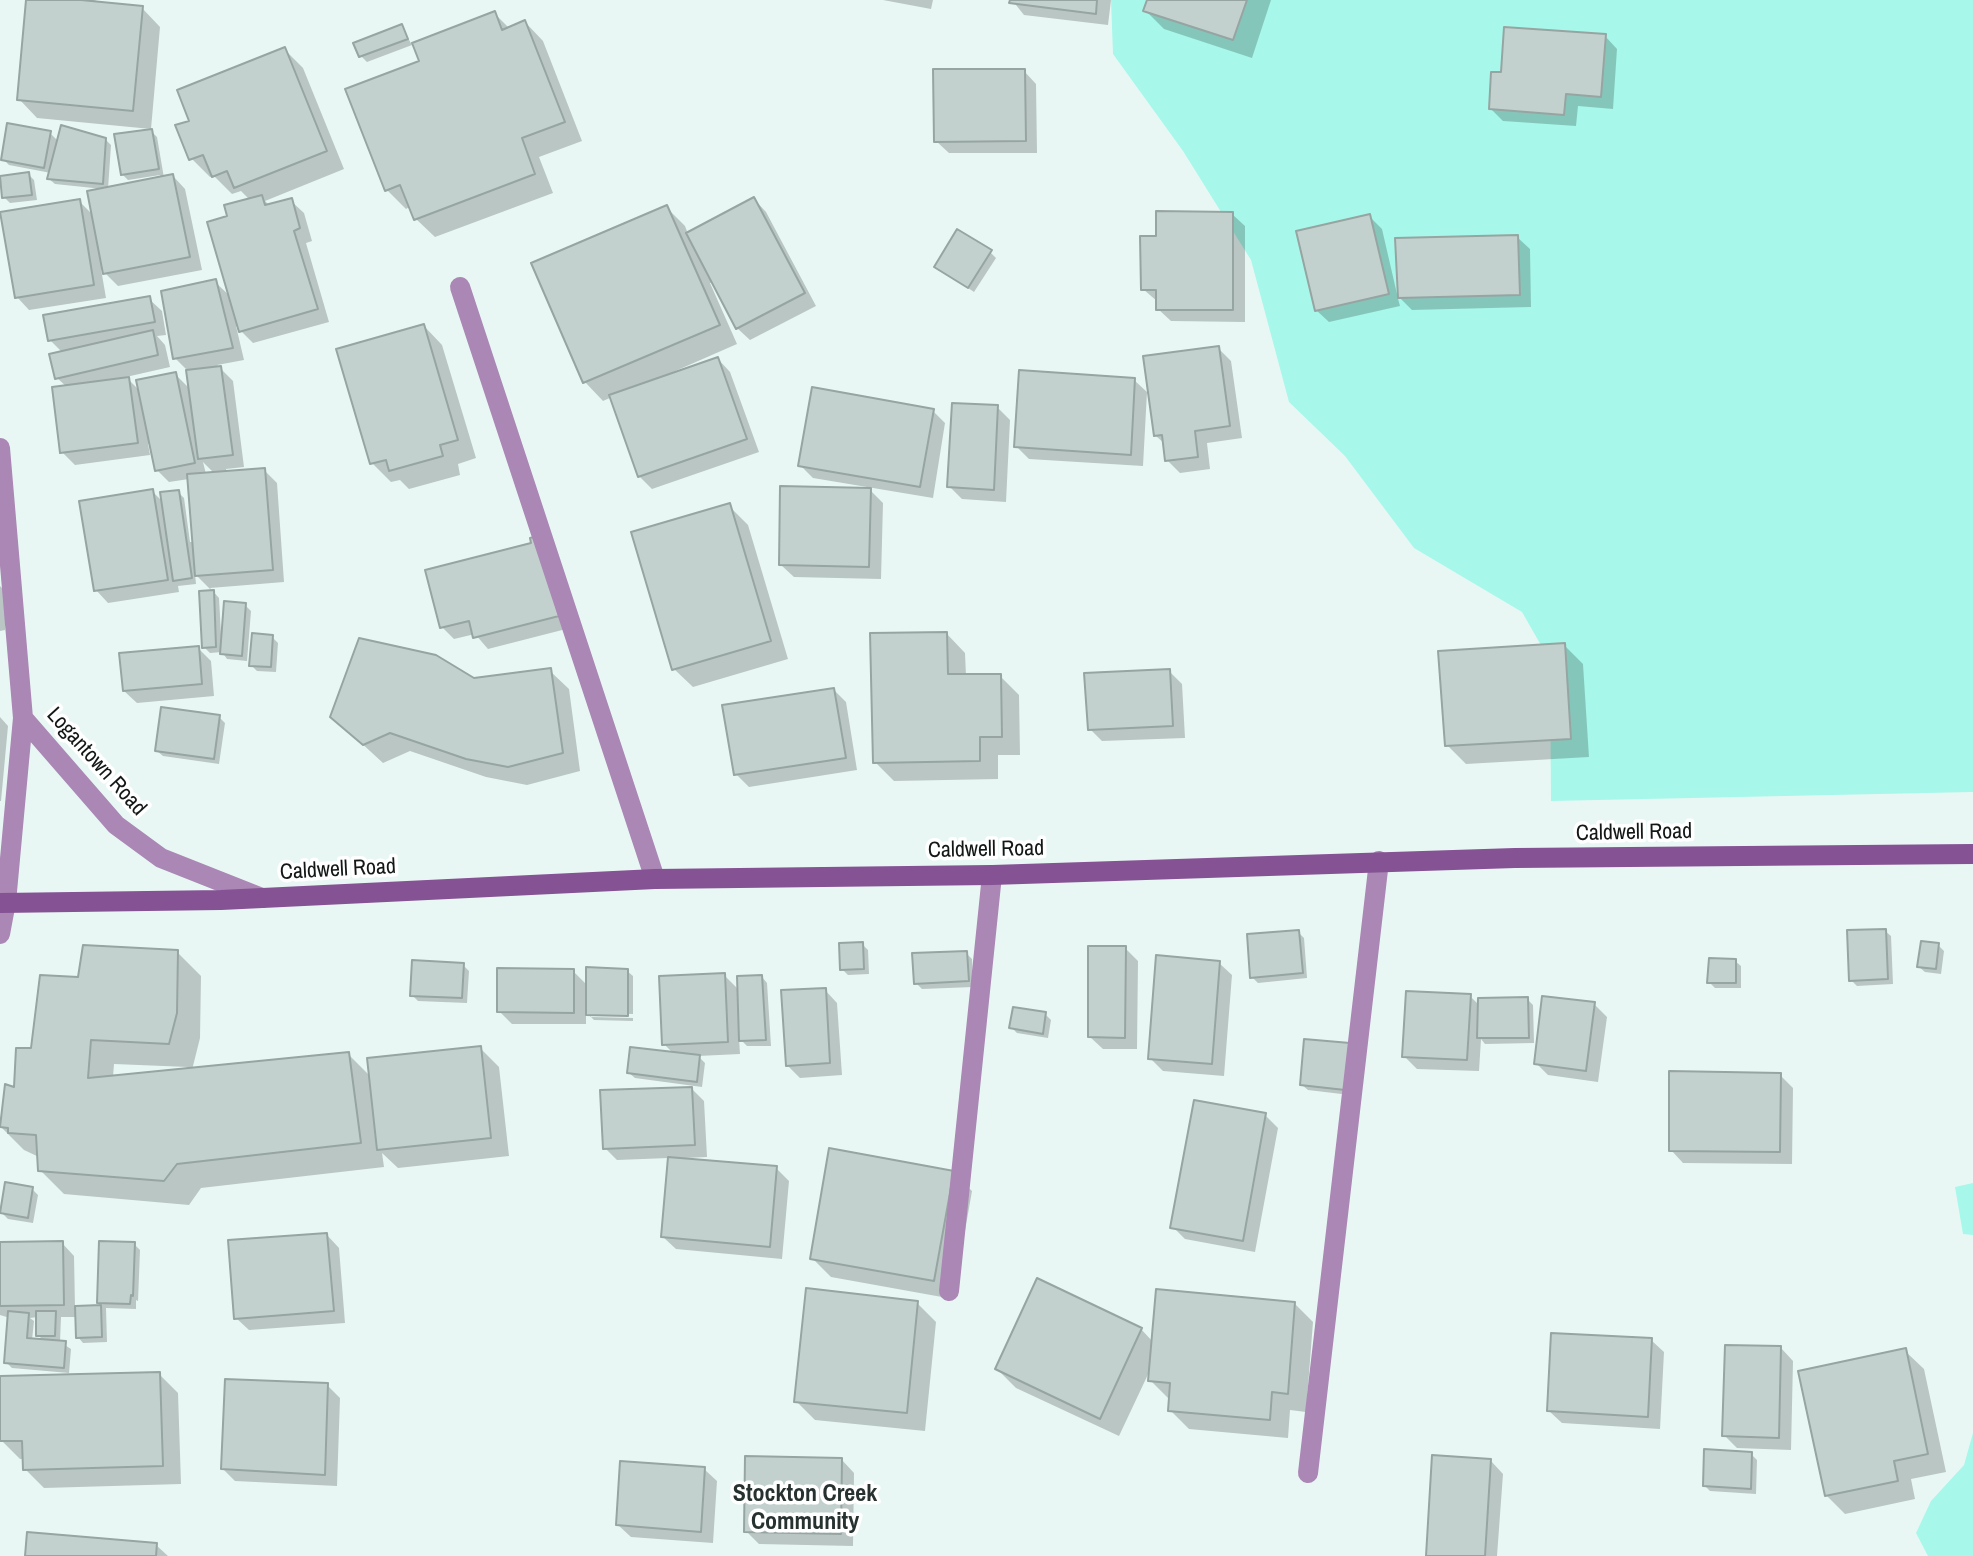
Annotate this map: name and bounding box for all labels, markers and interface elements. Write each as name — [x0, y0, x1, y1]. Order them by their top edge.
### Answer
street label: Logantown Road — [41, 702, 151, 822]
street label: Caldwell Road — [1576, 819, 1692, 847]
street label: Caldwell Road — [928, 836, 1044, 864]
street label: Caldwell Road — [279, 854, 397, 886]
district label: Stockton Creek Community — [733, 1481, 877, 1537]

